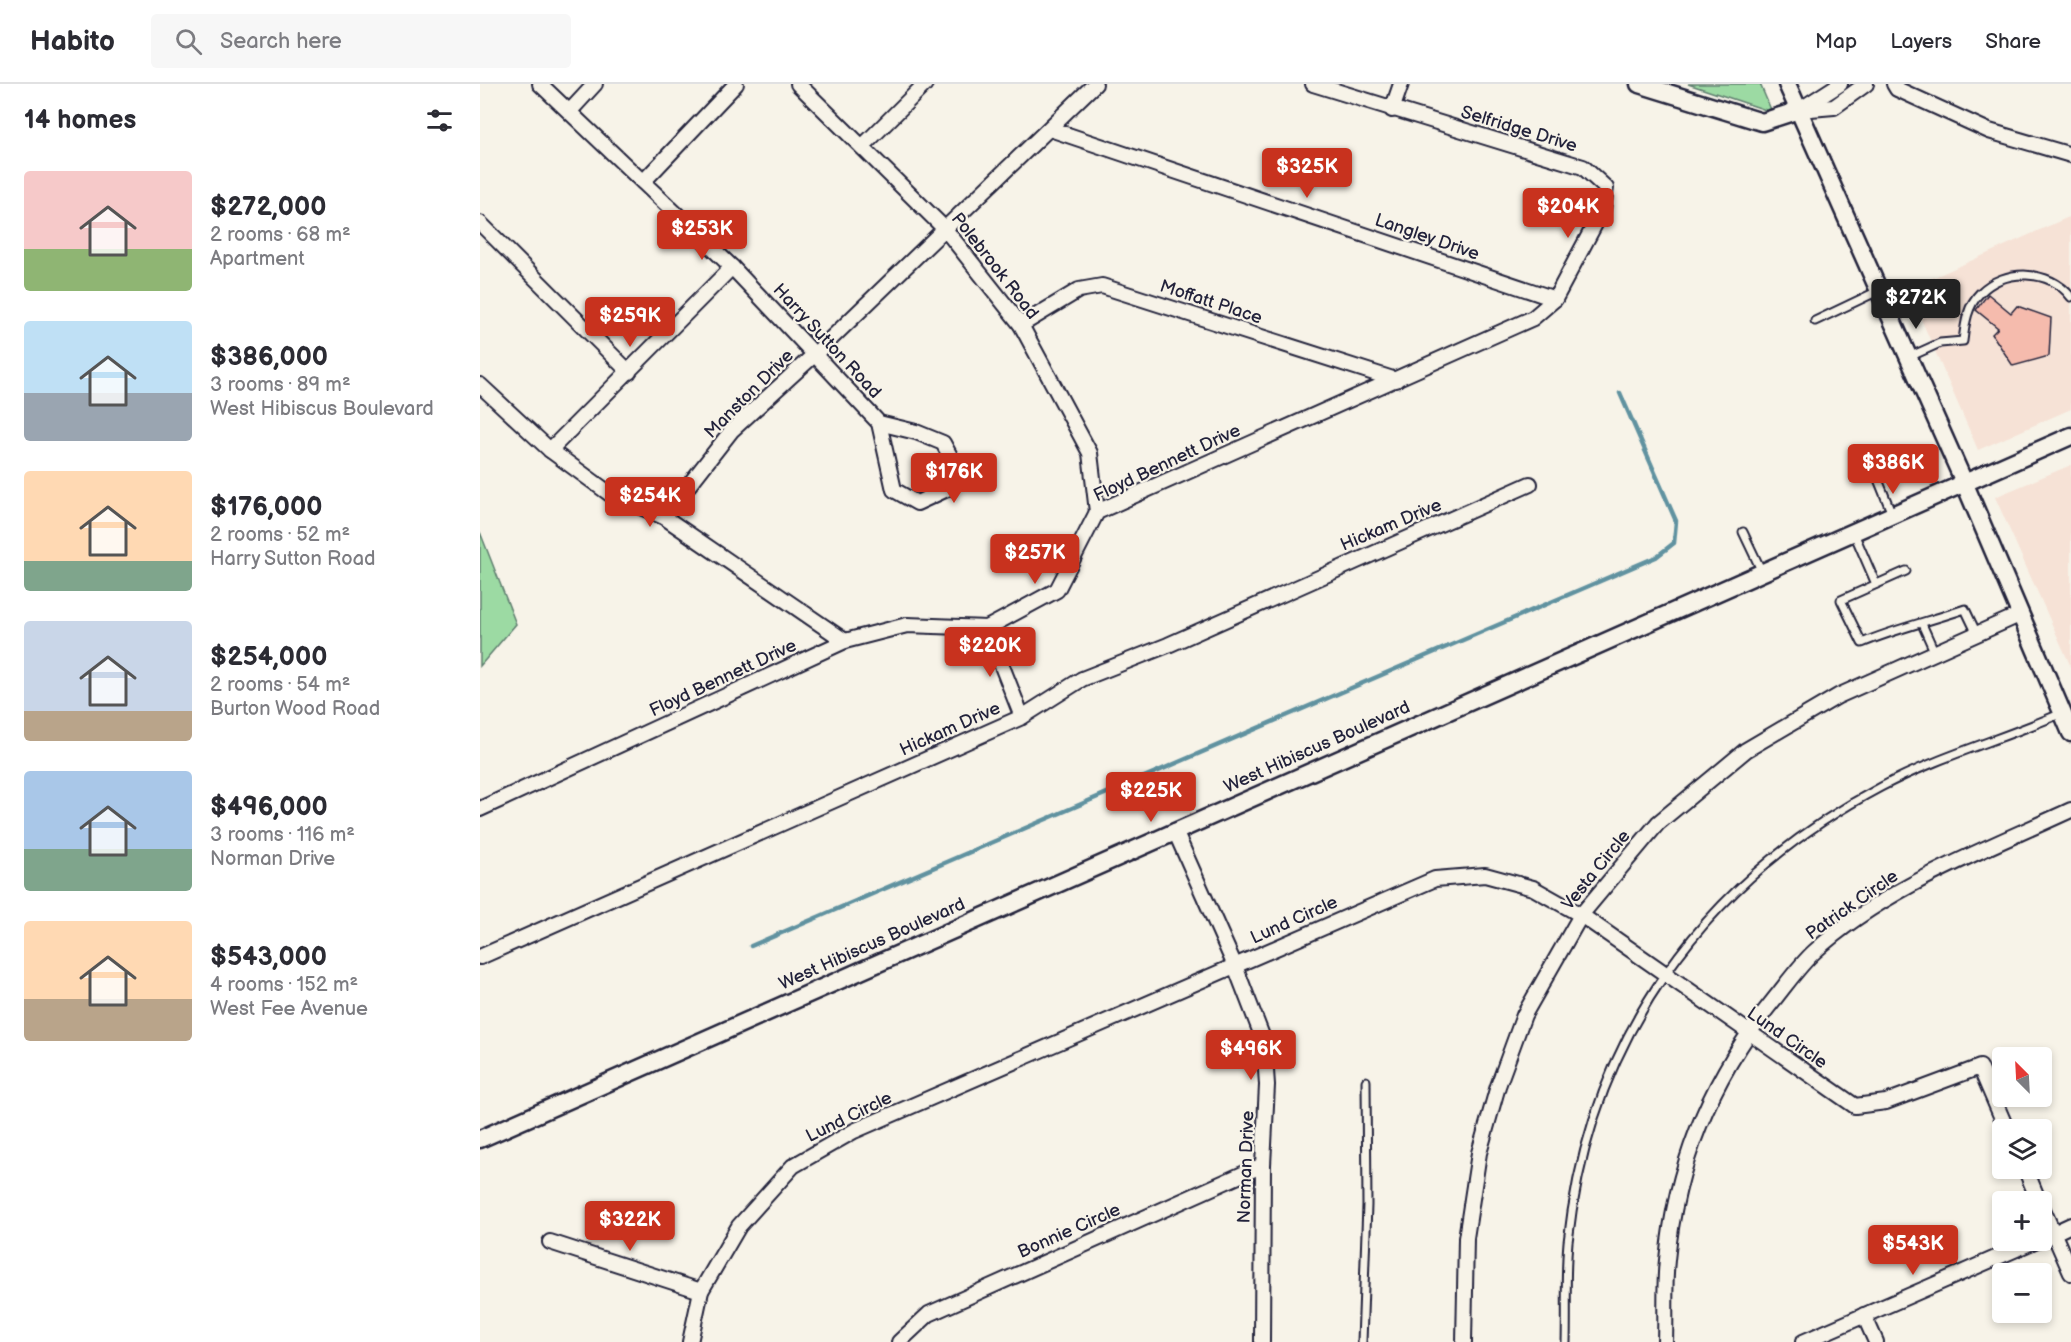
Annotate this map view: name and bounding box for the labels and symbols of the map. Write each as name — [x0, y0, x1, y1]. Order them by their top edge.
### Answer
street label: Selfridge Drive — [1458, 101, 1580, 157]
pin: $325K — [1265, 148, 1349, 199]
pin: $204K — [1526, 188, 1610, 239]
street label: Polebrook Road — [947, 209, 1043, 323]
street label: Langley Drive — [1372, 209, 1482, 265]
pin: $253K — [660, 210, 744, 261]
street label: Moffatt Place — [1157, 276, 1265, 329]
street label: Harry Sutton Road — [769, 279, 885, 403]
pin: $272K — [1874, 279, 1958, 330]
pin: $259K — [588, 297, 672, 348]
street label: Manston Drive — [700, 345, 798, 443]
street label: Floyd Bennett Drive — [1090, 420, 1244, 506]
pin: $386K — [1851, 444, 1935, 495]
pin: $176K — [912, 453, 996, 504]
pin: $254K — [608, 477, 692, 528]
street label: Hickam Drive — [1337, 494, 1445, 556]
pin: $257K — [993, 534, 1077, 585]
pin: $220K — [948, 627, 1032, 678]
street label: Floyd Bennett Drive — [646, 635, 800, 721]
street label: West Hibiscus Boulevard — [1221, 696, 1413, 798]
street label: Hickam Drive — [897, 697, 1004, 760]
pin: $225K — [1109, 772, 1193, 823]
street label: Vesta Circle — [1557, 826, 1635, 914]
street label: Patrick Circle — [1802, 865, 1902, 944]
street label: Lund Circle — [1247, 891, 1341, 949]
street label: West Hibiscus Boulevard — [776, 893, 968, 995]
street label: Lund Circle — [1743, 1003, 1831, 1073]
pin: $496K — [1209, 1030, 1293, 1081]
north arrow — [1992, 1047, 2052, 1107]
street label: Lund Circle — [803, 1087, 896, 1147]
street label: Norman Drive — [1234, 1110, 1258, 1224]
street label: Bonnie Circle — [1015, 1199, 1124, 1263]
pin: $322K — [588, 1201, 672, 1252]
pin: $543K — [1871, 1225, 1955, 1276]

